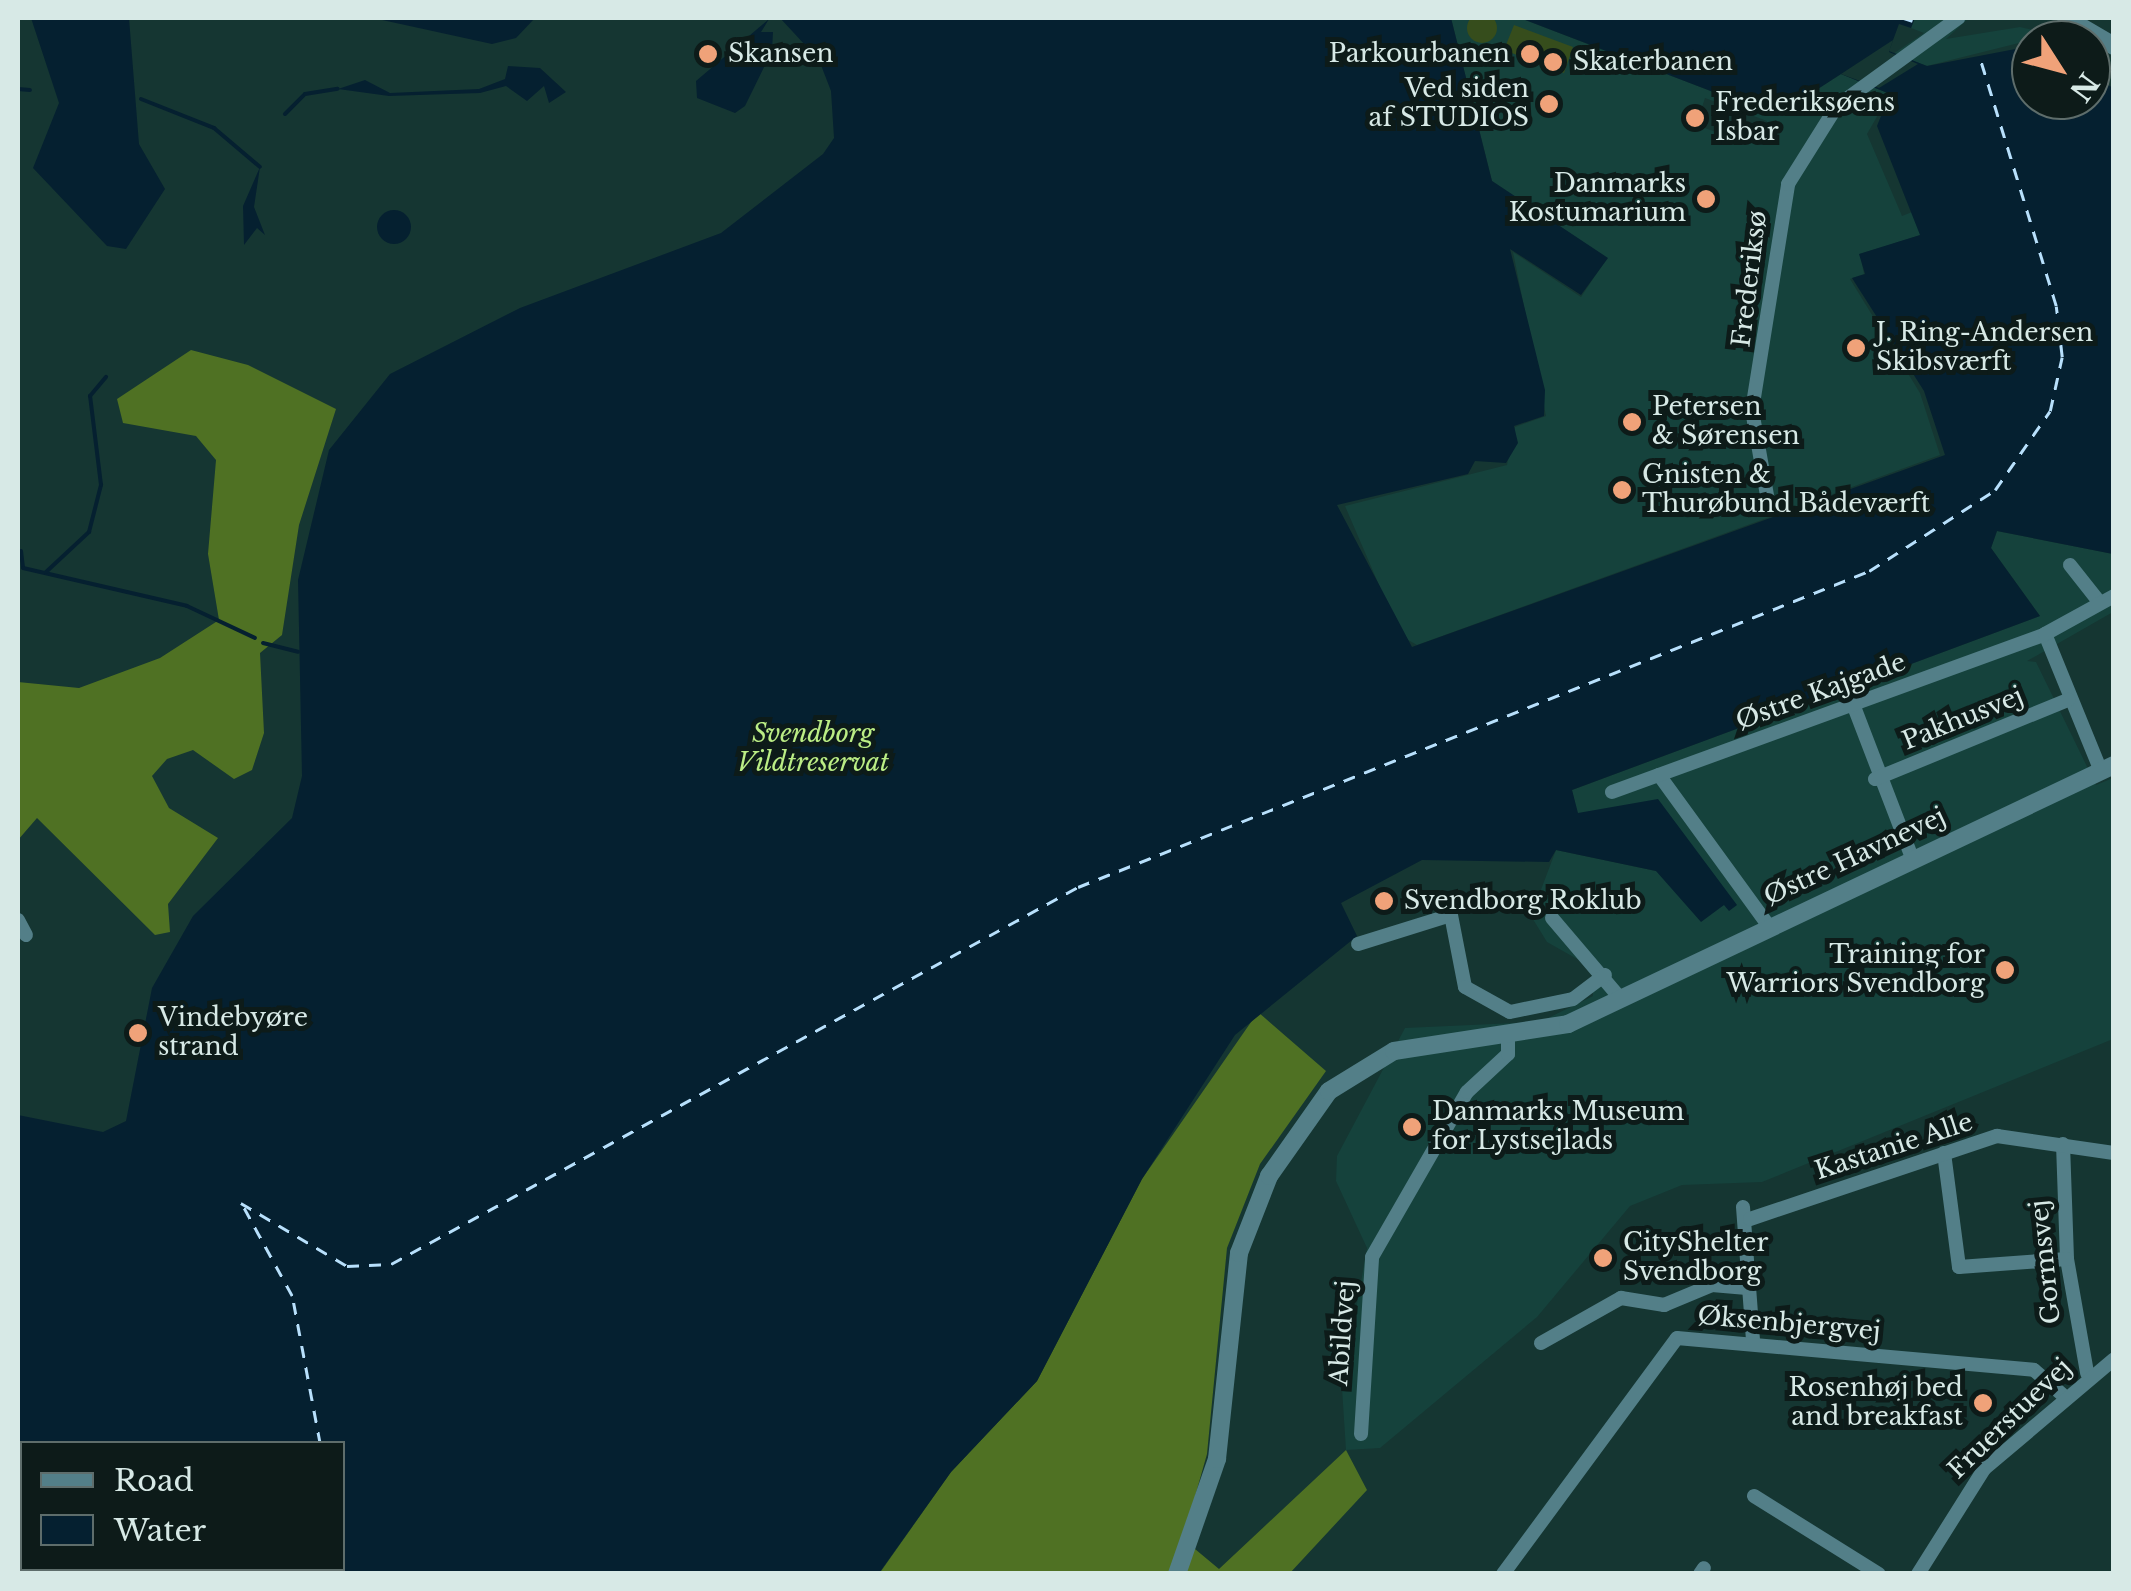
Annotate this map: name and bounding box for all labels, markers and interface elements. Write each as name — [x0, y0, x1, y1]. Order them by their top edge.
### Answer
north arrow — [2011, 20, 2111, 120]
place label: Skansen — [728, 39, 833, 69]
place label: Parkourbanen — [1329, 39, 1510, 69]
marker: Skansen — [697, 43, 719, 65]
marker: Parkourbanen — [1519, 43, 1541, 65]
place label: Skaterbanen — [1573, 47, 1733, 77]
marker: Skaterbanen — [1542, 51, 1564, 73]
text: N — [2062, 66, 2106, 108]
place label: Ved siden af STUDIOS — [1369, 75, 1529, 134]
place label: Frederiksøens Isbar — [1715, 89, 1895, 148]
marker: Ved siden af STUDIOS — [1538, 93, 1560, 115]
marker: Frederiksøens Isbar — [1684, 107, 1706, 129]
place label: Danmarks Kostumarium — [1509, 170, 1686, 229]
marker: Danmarks Kostumarium — [1695, 188, 1717, 210]
street label: Frederiksø — [1727, 209, 1773, 349]
place label: J. Ring-Andersen Skibsværft — [1876, 319, 2093, 378]
marker: J. Ring-Andersen Skibsværft — [1845, 337, 1867, 359]
place label: Petersen & Sørensen — [1652, 393, 1800, 452]
marker: Petersen & Sørensen — [1621, 411, 1643, 433]
place label: Gnisten & Thurøbund Bådeværft — [1642, 461, 1930, 520]
marker: Gnisten & Thurøbund Bådeværft — [1611, 479, 1633, 501]
street label: Østre Kajgade — [1732, 647, 1910, 737]
street label: Pakhusvej — [1898, 681, 2028, 757]
park label: Svendborg Vildtreservat — [737, 720, 889, 779]
street label: Østre Havnevej — [1759, 802, 1951, 912]
place label: Svendborg Roklub — [1404, 886, 1642, 916]
marker: Svendborg Roklub — [1373, 890, 1395, 912]
place label: Training for Warriors Svendborg — [1726, 941, 1985, 1000]
marker: Training for Warriors Svendborg — [1994, 959, 2016, 981]
place label: Vindebyøre strand — [158, 1004, 308, 1063]
marker: Vindebyøre strand — [127, 1022, 149, 1044]
place label: Danmarks Museum for Lystsejlads — [1432, 1098, 1684, 1157]
street label: Kastanie Alle — [1811, 1107, 1977, 1187]
marker: Danmarks Museum for Lystsejlads — [1401, 1116, 1423, 1138]
street label: Gormsvej — [2025, 1198, 2067, 1326]
place label: CityShelter Svendborg — [1623, 1229, 1768, 1288]
marker: CityShelter Svendborg — [1592, 1247, 1614, 1269]
street label: Abildvej — [1324, 1279, 1362, 1387]
street label: Øksenbjergvej — [1696, 1301, 1882, 1347]
street label: Fruerstuevej — [1942, 1353, 2078, 1485]
place label: Rosenhøj bed and breakfast — [1788, 1374, 1963, 1433]
marker: Rosenhøj bed and breakfast — [1972, 1392, 1994, 1414]
legend — [20, 1441, 345, 1571]
text: Road — [114, 1462, 194, 1499]
text: Water — [114, 1512, 206, 1549]

